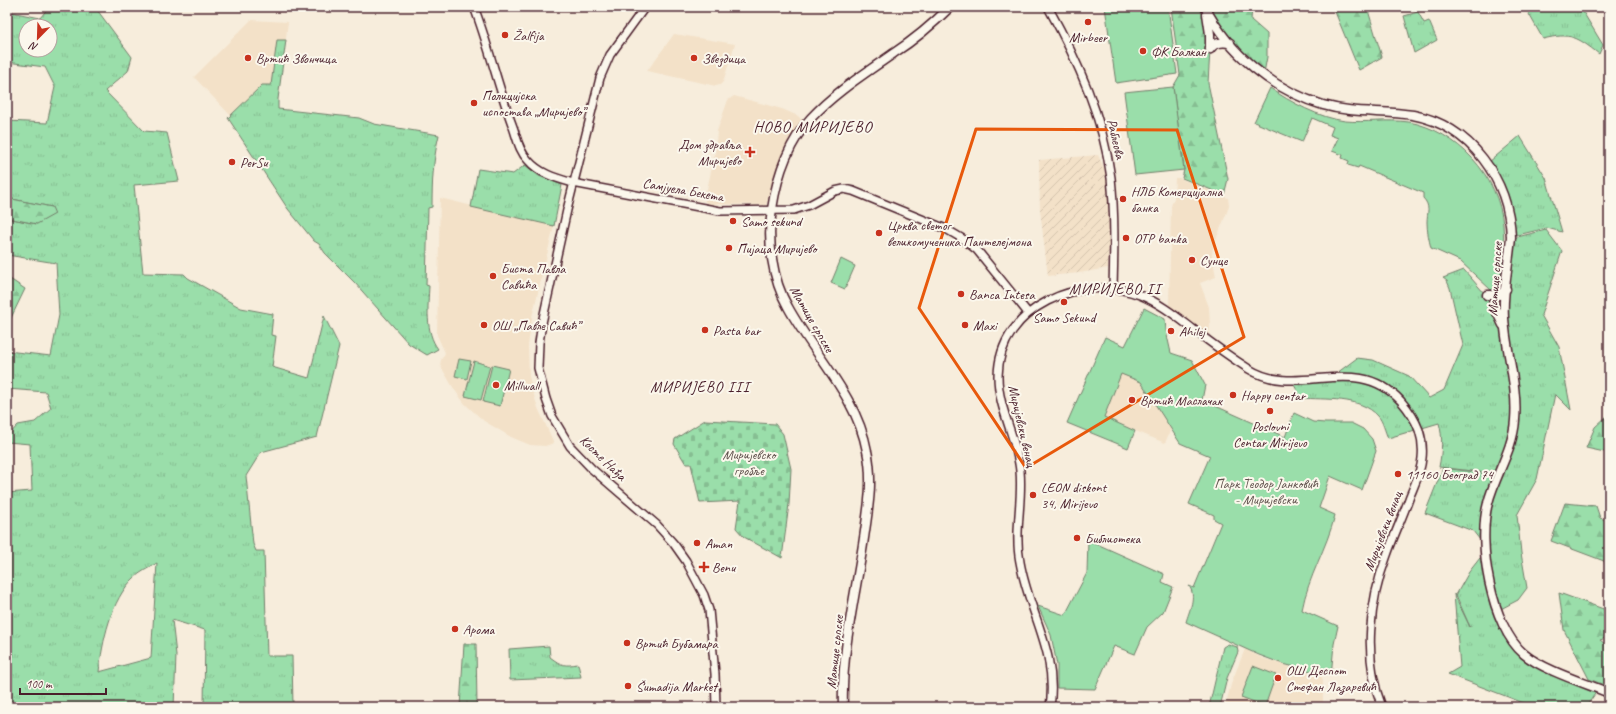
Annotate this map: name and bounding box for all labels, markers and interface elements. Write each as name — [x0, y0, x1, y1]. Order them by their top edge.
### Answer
marker: Mirbeer — [1083, 17, 1093, 27]
north arrow — [18, 18, 58, 58]
place label: Žalfija — [513, 27, 545, 44]
place label: Mirbeer — [1069, 29, 1108, 46]
marker: Žalfija — [500, 30, 510, 40]
text: N — [26, 39, 40, 55]
place label: ФК Балкан — [1151, 43, 1207, 60]
marker: ФК Балкан — [1138, 46, 1148, 56]
place label: Вртић Звончица — [256, 50, 337, 67]
place label: Звездица — [702, 50, 746, 67]
marker: Вртић Звончица — [243, 53, 253, 63]
marker: Звездица — [689, 53, 699, 63]
place label: Полицијска испостава „Миријево” — [482, 87, 588, 120]
marker: Полицијска испостава „Миријево” — [469, 98, 479, 108]
district label: НОВО МИРИЈЕВО — [753, 117, 874, 137]
street label: Раблеова — [1103, 117, 1129, 161]
place label: Дом здравља Миријево — [678, 136, 743, 169]
marker: Дом здравља Миријево — [744, 146, 756, 158]
place label: PerSu — [240, 154, 269, 171]
marker: PerSu — [227, 157, 237, 167]
street label: Самјуела Бекета — [641, 175, 726, 206]
place label: НЛБ Комерцијална банка — [1131, 183, 1223, 216]
marker: НЛБ Комерцијална банка — [1118, 194, 1128, 204]
place label: Samo sekund — [741, 213, 804, 230]
marker: Samo sekund — [728, 216, 738, 226]
place label: Црква светог великомученика Пантелејмона — [887, 217, 1033, 250]
marker: Црква светог великомученика Пантелејмона — [874, 228, 884, 238]
place label: OTP banka — [1134, 230, 1188, 247]
marker: OTP banka — [1121, 233, 1131, 243]
place label: Пијаца Миријево — [737, 240, 818, 257]
street label: Матице српске — [1484, 240, 1506, 317]
marker: Пијаца Миријево — [724, 243, 734, 253]
place label: Сунце — [1200, 252, 1229, 269]
marker: Сунце — [1187, 255, 1197, 265]
place label: Биста Павла Савића — [501, 260, 566, 293]
marker: Биста Павла Савића — [488, 271, 498, 281]
district label: МИРИЈЕВО II — [1069, 280, 1164, 299]
street label: Матице српске — [786, 283, 839, 357]
place label: Banca Intesa — [969, 286, 1035, 303]
marker: Banca Intesa — [956, 289, 966, 299]
marker: Samo Sekund — [1059, 297, 1069, 307]
place label: Samo Sekund — [1033, 309, 1098, 326]
place label: ОШ „Павле Савић” — [492, 317, 583, 334]
place label: Maxi — [973, 317, 999, 334]
marker: ОШ „Павле Савић” — [479, 320, 489, 330]
marker: Maxi — [960, 320, 970, 330]
place label: Pasta bar — [713, 322, 762, 339]
place label: Ahilej — [1179, 323, 1207, 340]
marker: Pasta bar — [700, 325, 710, 335]
marker: Ahilej — [1166, 326, 1176, 336]
place label: Millwall — [504, 377, 542, 394]
district label: МИРИЈЕВО III — [650, 378, 753, 397]
marker: Millwall — [491, 380, 501, 390]
street label: Миријевски венац — [1004, 383, 1040, 470]
place label: Happy centar — [1241, 387, 1307, 404]
marker: Happy centar — [1228, 390, 1238, 400]
place label: Вртић Маслачак — [1140, 392, 1224, 409]
marker: Вртић Маслачак — [1127, 395, 1137, 405]
marker: Poslovni Centar Mirijevo — [1265, 406, 1275, 416]
place label: Poslovni Centar Mirijevo — [1233, 418, 1308, 451]
street label: Косте Нађа — [576, 432, 630, 485]
park label: Миријевско гробље — [722, 446, 778, 479]
place label: 11160 Београд 74 — [1406, 466, 1495, 483]
marker: 11160 Београд 74 — [1393, 469, 1403, 479]
park label: Парк Теодор Јанковић - Миријевски — [1214, 475, 1319, 508]
place label: LEON diskont 34, Mirijevo — [1041, 479, 1108, 512]
street label: Миријевски венац — [1360, 488, 1406, 573]
marker: LEON diskont 34, Mirijevo — [1028, 490, 1038, 500]
place label: Библиотека — [1085, 530, 1141, 547]
marker: Библиотека — [1072, 533, 1082, 543]
place label: Aman — [705, 535, 733, 552]
marker: Aman — [692, 538, 702, 548]
place label: Benu — [712, 559, 736, 576]
marker: Benu — [699, 562, 709, 572]
street label: Матице српске — [823, 613, 847, 690]
place label: Арома — [463, 621, 495, 638]
marker: Арома — [450, 624, 460, 634]
place label: Вртић Бубамара — [635, 635, 719, 652]
marker: Вртић Бубамара — [622, 638, 632, 648]
place label: ОШ Деспот Стефан Лазаревић — [1286, 662, 1377, 695]
scale bar — [20, 670, 106, 696]
marker: ОШ Деспот Стефан Лазаревић — [1273, 673, 1283, 683]
text: 100 m — [26, 676, 53, 692]
place label: Šumadija Market — [636, 678, 719, 695]
marker: Šumadija Market — [623, 681, 633, 691]

